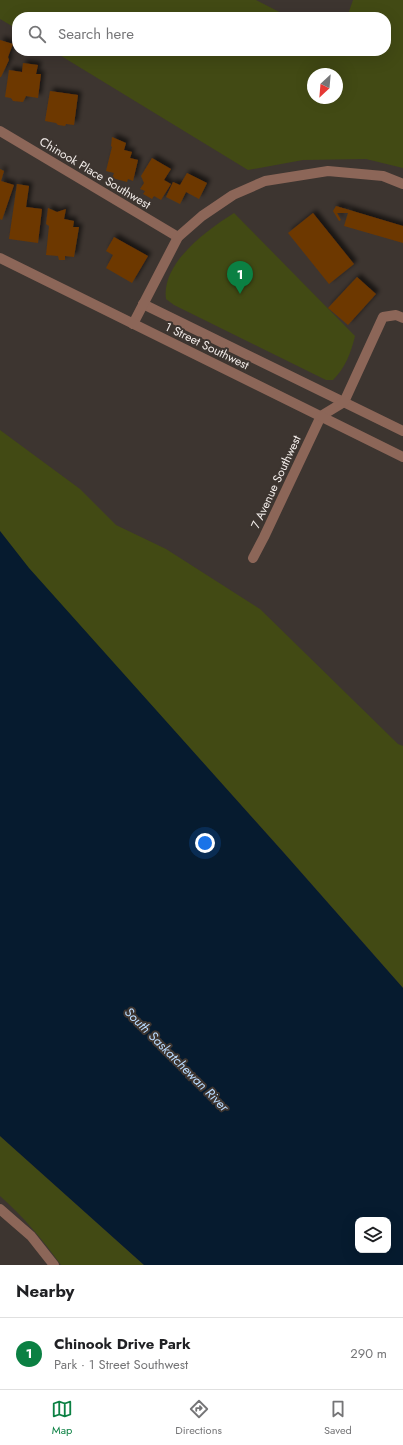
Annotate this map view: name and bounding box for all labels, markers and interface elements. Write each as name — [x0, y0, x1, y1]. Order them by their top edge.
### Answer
search box — [12, 12, 391, 56]
icon: search — [26, 23, 48, 45]
text: Search here — [58, 23, 134, 45]
north arrow — [307, 68, 343, 104]
street label: Chinook Place Southwest — [36, 133, 154, 213]
pin: 1 — [227, 261, 253, 294]
street label: 1 Street Southwest — [162, 318, 252, 374]
street label: 7 Avenue Southwest — [246, 432, 306, 532]
your location — [195, 833, 215, 853]
water label: South Saskatchewan River — [120, 1003, 234, 1116]
map controls — [355, 1217, 391, 1253]
button: layers — [355, 1217, 391, 1253]
text: Nearby — [16, 1279, 74, 1303]
text: Chinook Drive Park — [54, 1333, 191, 1355]
text: 1 — [26, 1344, 32, 1363]
text: 290 m — [350, 1344, 387, 1363]
text: Park · 1 Street Southwest — [54, 1355, 188, 1374]
tab: Map — [51, 1398, 73, 1438]
tab: Directions — [175, 1398, 222, 1438]
tab: Saved — [324, 1398, 352, 1438]

